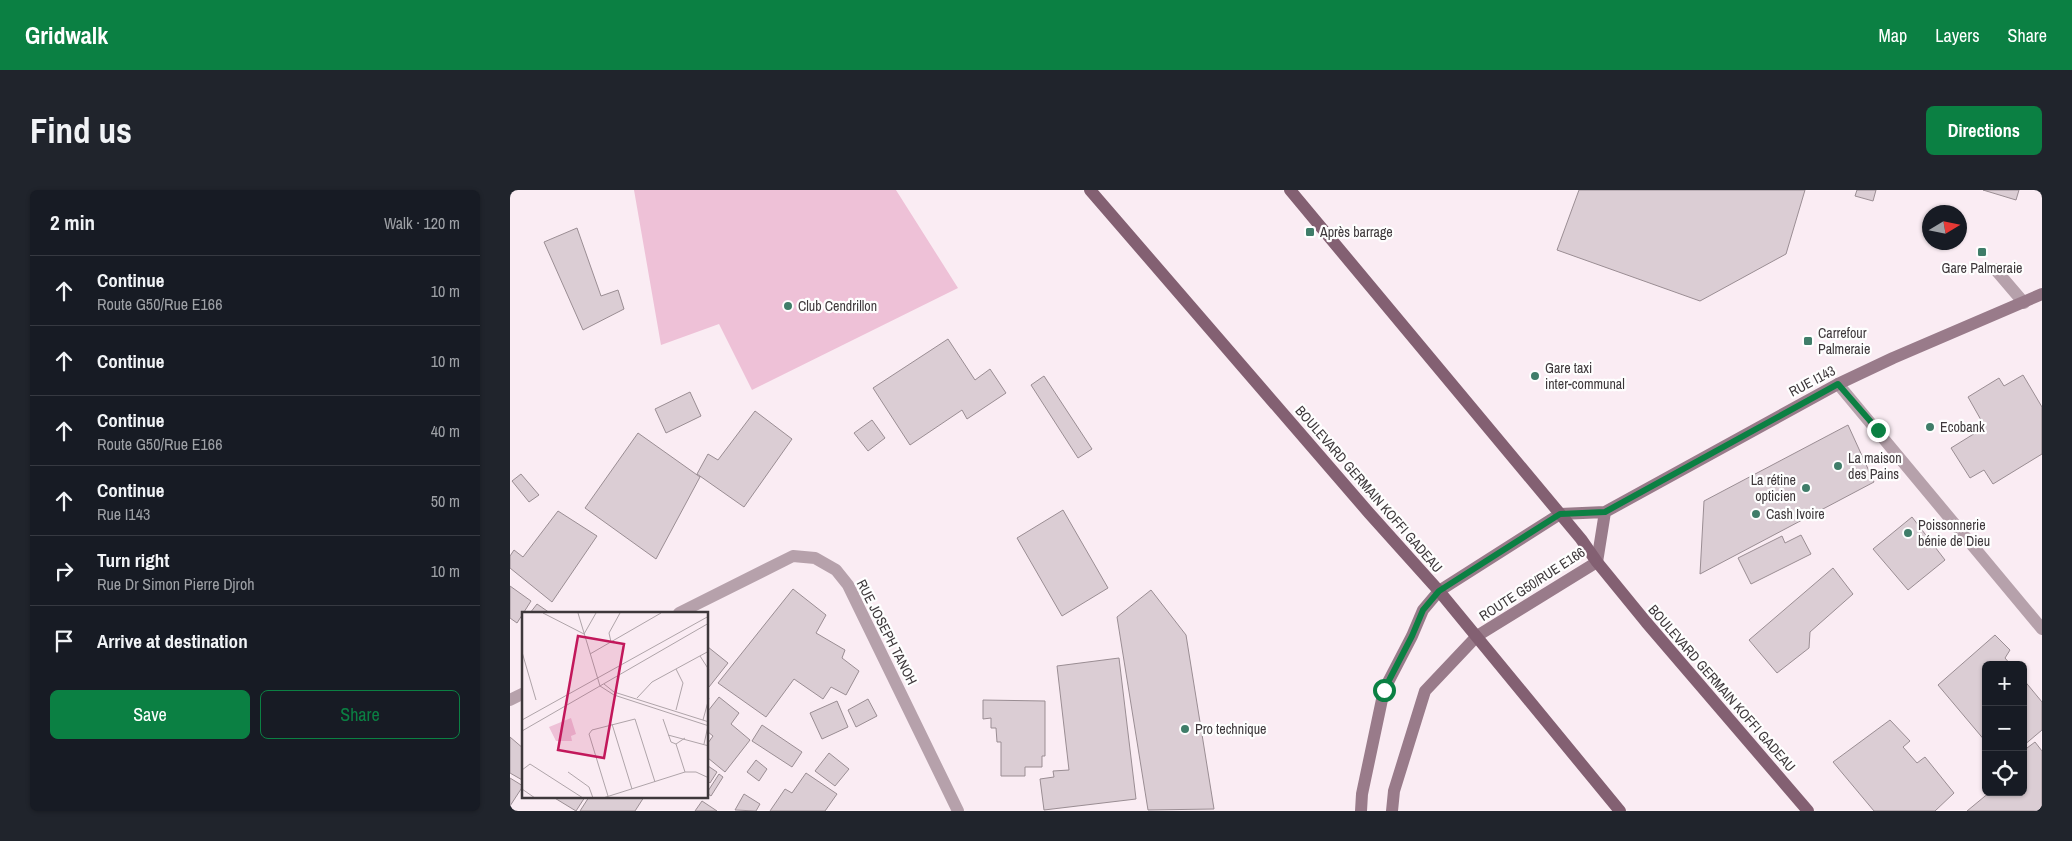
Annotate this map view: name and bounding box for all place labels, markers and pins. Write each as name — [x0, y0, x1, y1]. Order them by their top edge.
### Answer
place label: Après barrage — [1319, 223, 1393, 241]
marker: Après barrage — [1304, 226, 1316, 238]
marker: Gare Palmeraie — [1976, 246, 1988, 258]
place label: Gare Palmeraie — [1941, 259, 2023, 277]
place label: Club Cendrillon — [798, 297, 877, 315]
marker: Club Cendrillon — [782, 300, 794, 312]
place label: Carrefour Palmeraie — [1818, 324, 1870, 358]
marker: Carrefour Palmeraie — [1802, 335, 1814, 347]
place label: Gare taxi inter-communal — [1545, 359, 1625, 393]
marker: Gare taxi inter-communal — [1529, 370, 1541, 382]
place label: Ecobank — [1940, 418, 1985, 436]
marker: Ecobank — [1924, 421, 1936, 433]
place label: La maison des Pains — [1848, 449, 1902, 483]
marker: La maison des Pains — [1832, 460, 1844, 472]
place label: La rétine opticien — [1751, 471, 1796, 505]
marker: La rétine opticien — [1800, 482, 1812, 494]
place label: Cash Ivoire — [1766, 505, 1825, 523]
marker: Cash Ivoire — [1750, 508, 1762, 520]
place label: Poissonnerie bénie de Dieu — [1918, 516, 1990, 550]
marker: Poissonnerie bénie de Dieu — [1902, 527, 1914, 539]
place label: Pro technique — [1195, 720, 1266, 738]
marker: Pro technique — [1179, 723, 1191, 735]

